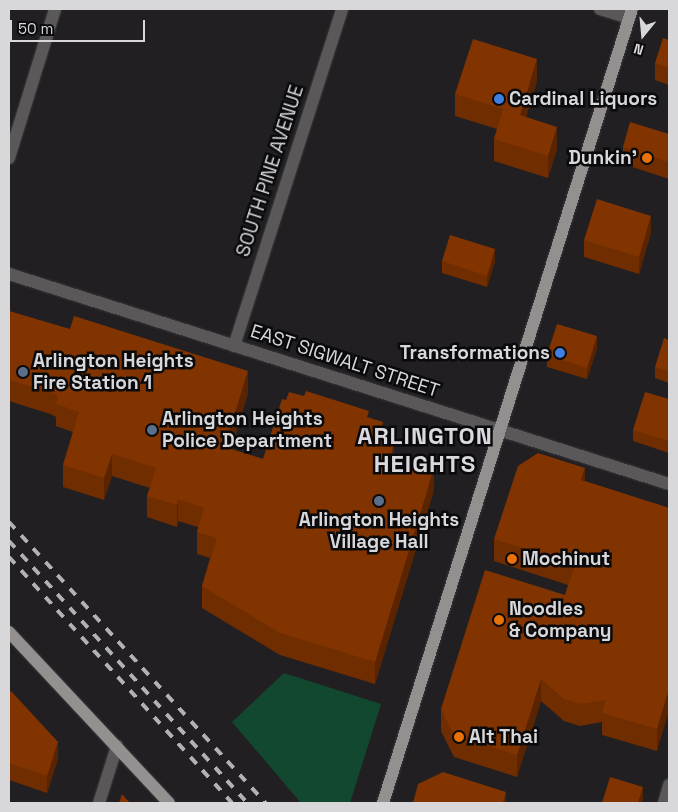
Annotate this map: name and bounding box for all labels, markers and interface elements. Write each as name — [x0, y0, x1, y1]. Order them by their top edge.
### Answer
scale bar — [12, 10, 148, 42]
north arrow — [618, 10, 668, 60]
text: 50 m — [18, 19, 53, 38]
text: N — [632, 39, 646, 59]
street label: SOUTH PINE AVENUE — [231, 82, 309, 260]
place label: Cardinal Liquors — [509, 88, 657, 110]
marker: Cardinal Liquors — [493, 93, 505, 105]
place label: Dunkin' — [568, 147, 637, 169]
marker: Dunkin' — [641, 152, 653, 164]
street label: EAST SIGWALT STREET — [247, 320, 443, 402]
place label: Transformations — [400, 342, 550, 364]
marker: Transformations — [554, 347, 566, 359]
place label: Arlington Heights Fire Station 1 — [33, 350, 194, 394]
marker: Arlington Heights Fire Station 1 — [17, 366, 29, 378]
place label: Arlington Heights Police Department — [162, 408, 332, 452]
district label: ARLINGTON HEIGHTS — [356, 422, 494, 478]
marker: Arlington Heights Police Department — [146, 424, 158, 436]
marker: Arlington Heights Village Hall — [373, 495, 385, 507]
place label: Arlington Heights Village Hall — [299, 509, 459, 553]
place label: Mochinut — [522, 548, 610, 570]
marker: Mochinut — [506, 553, 518, 565]
place label: Noodles & Company — [509, 598, 612, 642]
marker: Noodles & Company — [493, 614, 505, 626]
place label: Alt Thai — [469, 726, 539, 748]
marker: Alt Thai — [453, 731, 465, 743]

